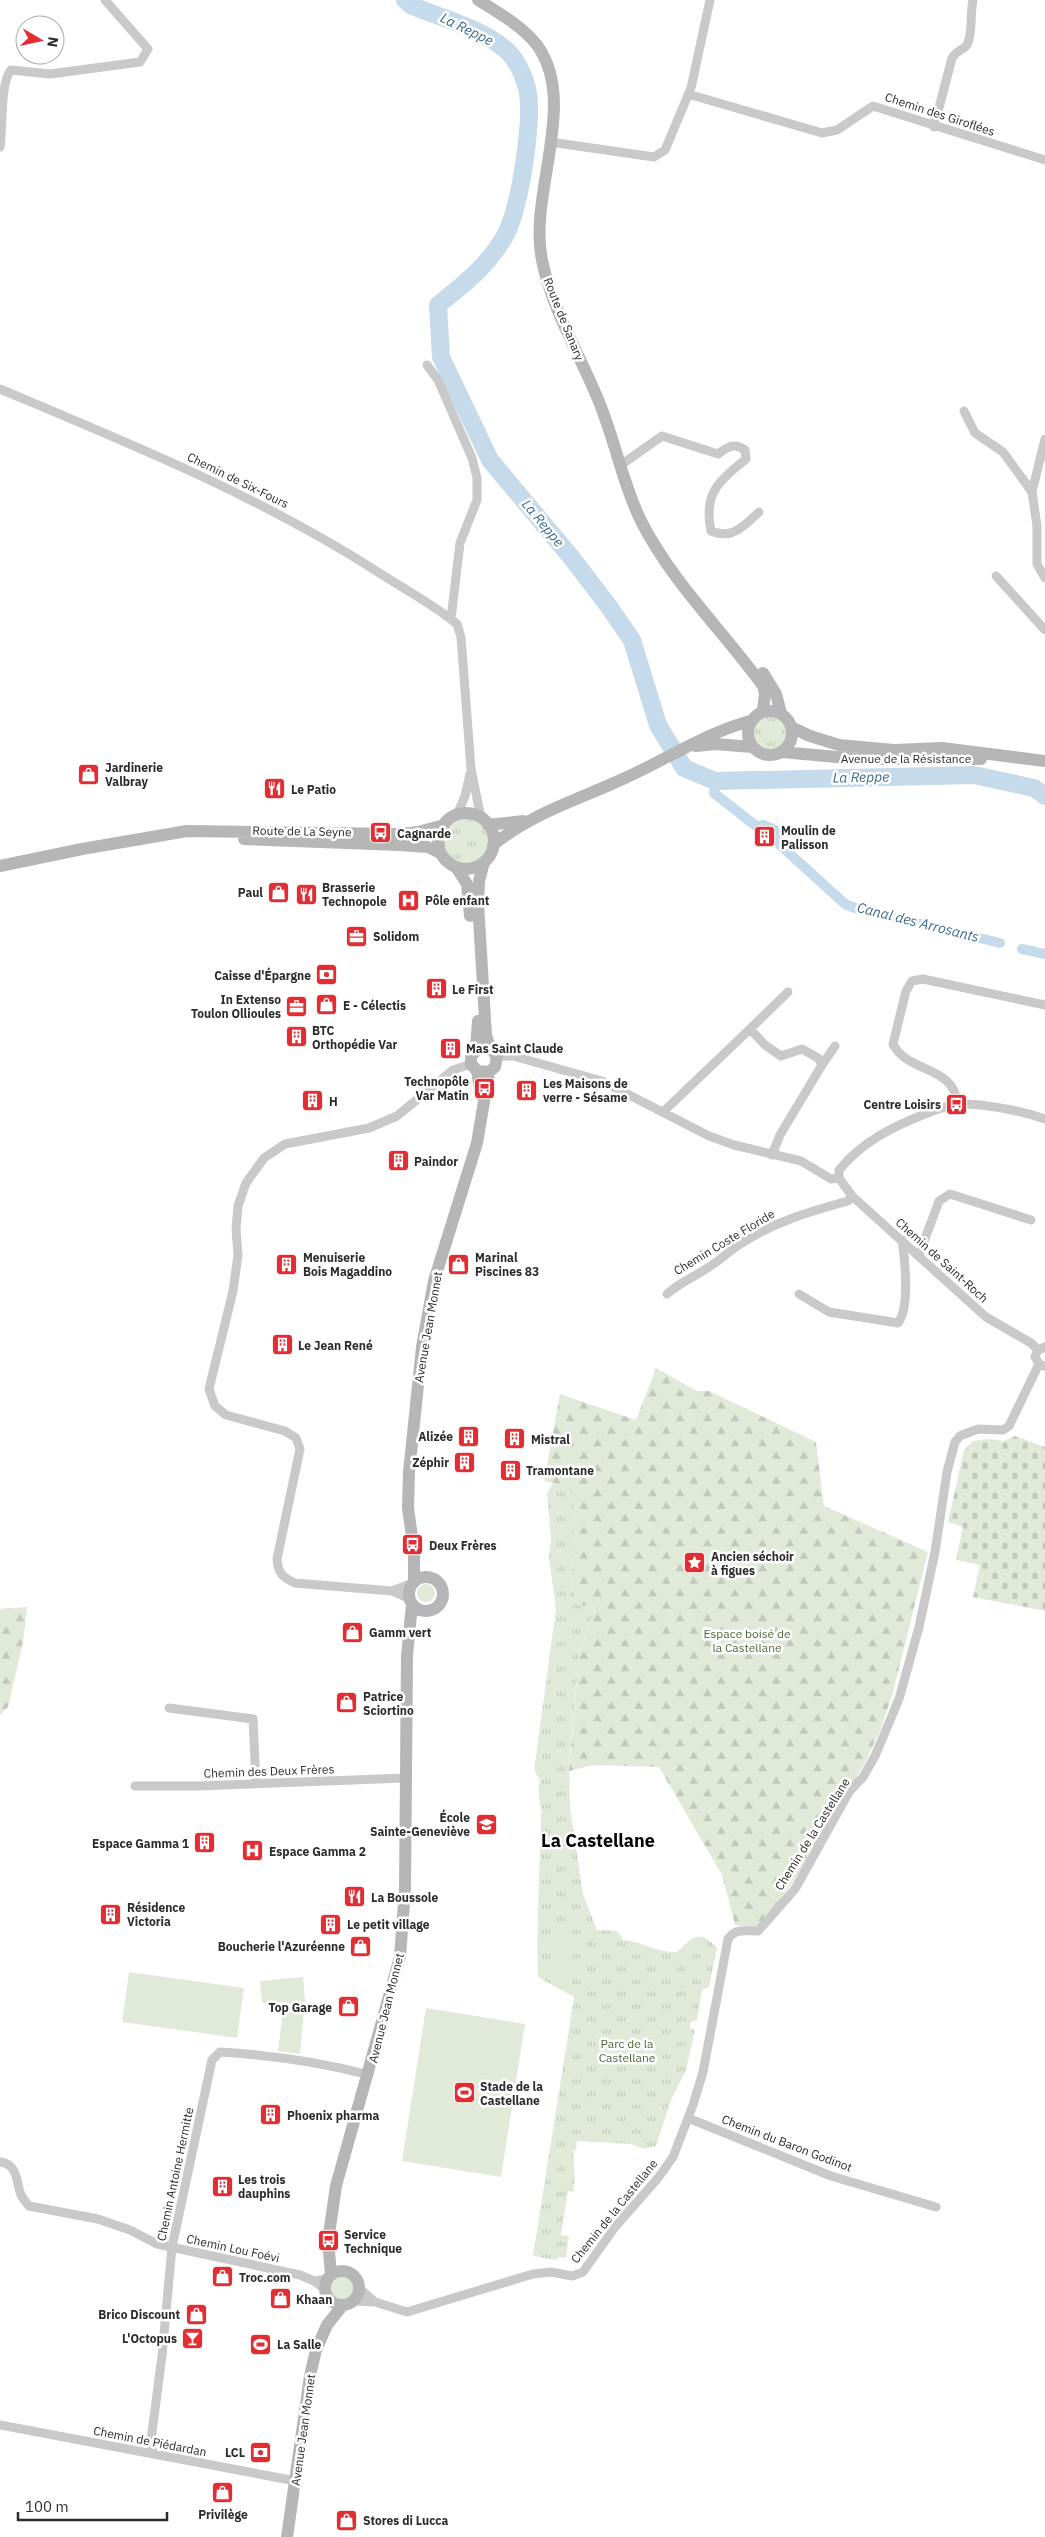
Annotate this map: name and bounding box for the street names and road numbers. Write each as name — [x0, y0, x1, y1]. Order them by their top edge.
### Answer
street label: Chemin des Giroflées — [883, 89, 997, 139]
street label: Route de Sanary — [541, 275, 587, 363]
street label: Chemin de Six-Fours — [185, 449, 291, 511]
street label: Avenue de la Résistance — [841, 751, 972, 766]
street label: Route de La Seyne — [252, 823, 352, 839]
street label: Chemin Coste Floride — [671, 1206, 778, 1278]
street label: Chemin de Saint-Roch — [893, 1214, 991, 1306]
street label: Avenue Jean Monnet — [411, 1270, 445, 1384]
street label: Chemin des Deux Frères — [203, 1761, 335, 1781]
street label: Chemin de la Castellane — [771, 1775, 853, 1893]
street label: Avenue Jean Monnet — [365, 1952, 407, 2064]
street label: Chemin Antoine Hermitte — [153, 2105, 197, 2242]
street label: Chemin du Baron Godinot — [720, 2111, 854, 2175]
street label: Chemin de la Castellane — [567, 2156, 661, 2266]
street label: Chemin Lou Foévi — [185, 2231, 281, 2265]
street label: Avenue Jean Monnet — [288, 2373, 318, 2487]
street label: Chemin de Piédardan — [92, 2423, 208, 2459]

